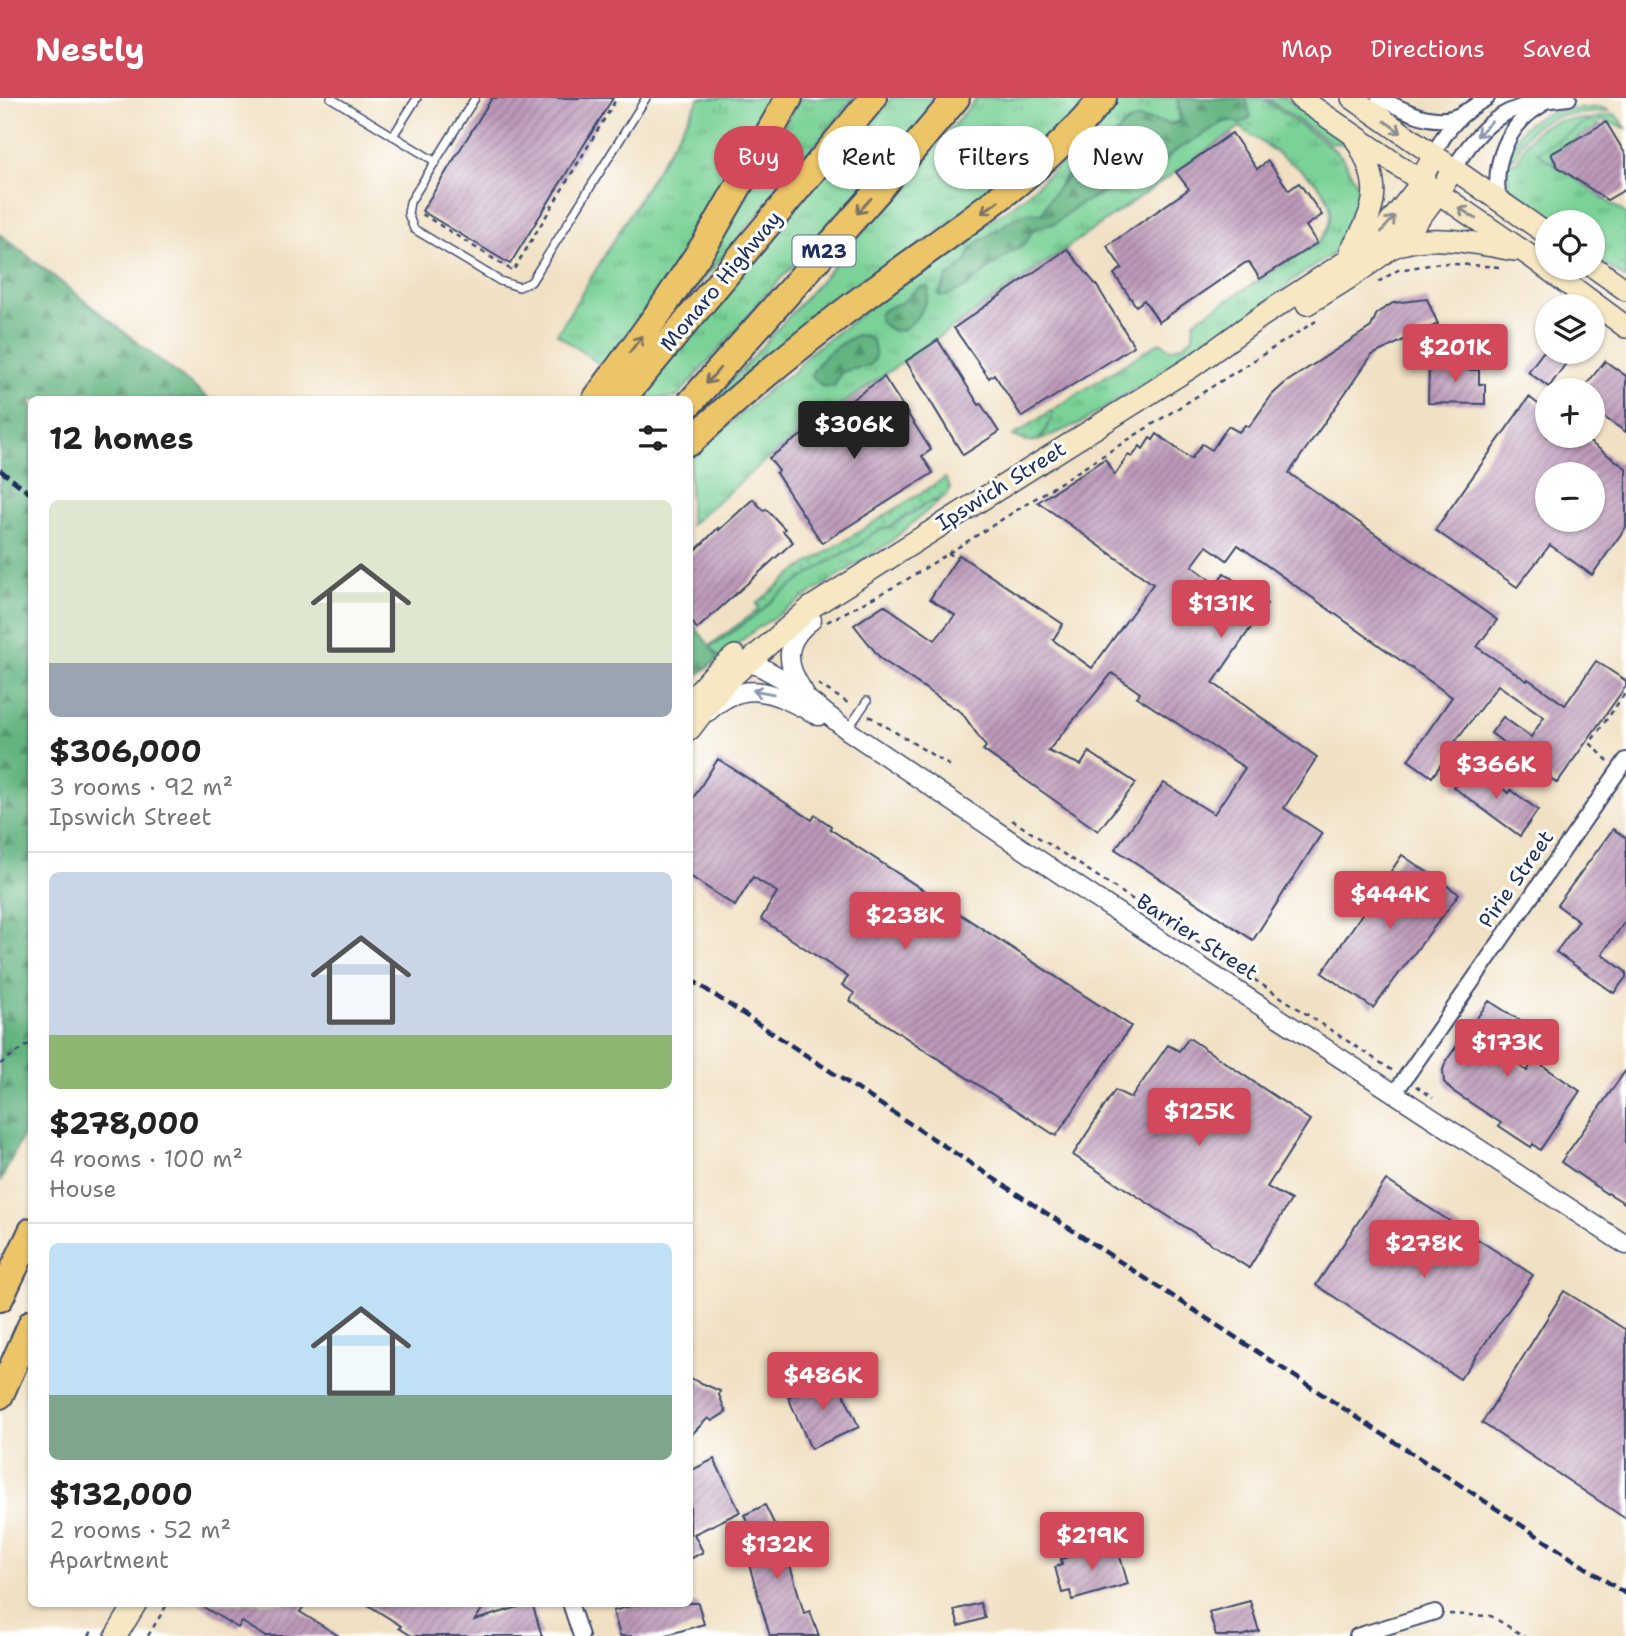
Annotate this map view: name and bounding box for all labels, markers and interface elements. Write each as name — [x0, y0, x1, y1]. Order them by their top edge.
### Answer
text: Nestly — [35, 27, 145, 72]
text: Map — [1281, 33, 1332, 65]
text: Directions — [1370, 33, 1485, 65]
text: Saved — [1523, 33, 1591, 65]
one-way arrow — [1383, 120, 1402, 134]
one-way arrow — [1476, 120, 1493, 137]
chip: Buy — [714, 126, 804, 189]
chip: Rent — [818, 126, 920, 189]
chip: Filters — [934, 126, 1054, 189]
chip: New — [1068, 126, 1168, 189]
one-way arrow — [856, 197, 872, 215]
one-way arrow — [981, 200, 1000, 214]
street label: Monaro Highway — [654, 205, 788, 357]
one-way arrow — [1458, 206, 1477, 221]
map controls — [1535, 210, 1605, 532]
button: locate — [1535, 210, 1605, 280]
one-way arrow — [1380, 216, 1396, 234]
road number: M23 — [792, 236, 856, 266]
button: layers — [1535, 294, 1605, 364]
pin: $201K — [1406, 324, 1504, 384]
text: $201K — [1419, 332, 1491, 362]
one-way arrow — [629, 335, 643, 354]
one-way arrow — [705, 367, 722, 384]
button: + — [1535, 378, 1605, 448]
pin: $306K — [805, 402, 903, 461]
text: $306K — [814, 409, 894, 439]
text: 12 homes — [49, 418, 193, 459]
icon: filters — [634, 419, 672, 457]
street label: Ipswich Street — [931, 435, 1071, 537]
button: − — [1535, 462, 1605, 532]
icon: home — [298, 545, 424, 671]
pin: $131K — [1172, 580, 1270, 640]
text: $131K — [1188, 588, 1254, 618]
one-way arrow — [752, 685, 775, 699]
text: $306,000 — [49, 731, 202, 772]
pin: $366K — [1447, 742, 1545, 801]
text: $366K — [1456, 749, 1536, 779]
text: 3 rooms · 92 m² — [49, 772, 233, 802]
text: Ipswich Street — [49, 802, 212, 832]
street label: Pirie Street — [1472, 825, 1560, 933]
pin: $444K — [1341, 872, 1439, 931]
text: $444K — [1350, 879, 1430, 909]
street label: Barrier Street — [1131, 887, 1263, 987]
pin: $238K — [856, 892, 954, 952]
text: $238K — [866, 900, 944, 930]
icon: home — [298, 917, 424, 1043]
pin: $173K — [1458, 1020, 1556, 1079]
text: $173K — [1471, 1027, 1543, 1057]
pin: $125K — [1150, 1088, 1248, 1148]
text: $125K — [1164, 1096, 1234, 1126]
text: $278,000 — [49, 1103, 200, 1144]
text: 4 rooms · 100 m² — [49, 1144, 243, 1174]
text: House — [49, 1174, 117, 1204]
pin: $278K — [1375, 1220, 1473, 1280]
text: $278K — [1385, 1228, 1463, 1258]
icon: home — [298, 1288, 424, 1414]
pin: $486K — [774, 1352, 872, 1412]
text: $486K — [783, 1360, 863, 1390]
text: $132,000 — [49, 1474, 193, 1515]
pin: $219K — [1043, 1512, 1141, 1572]
text: 2 rooms · 52 m² — [49, 1515, 231, 1545]
text: $219K — [1056, 1520, 1128, 1550]
pin: $132K — [728, 1522, 826, 1581]
text: $132K — [741, 1529, 813, 1559]
text: Apartment — [49, 1545, 169, 1575]

